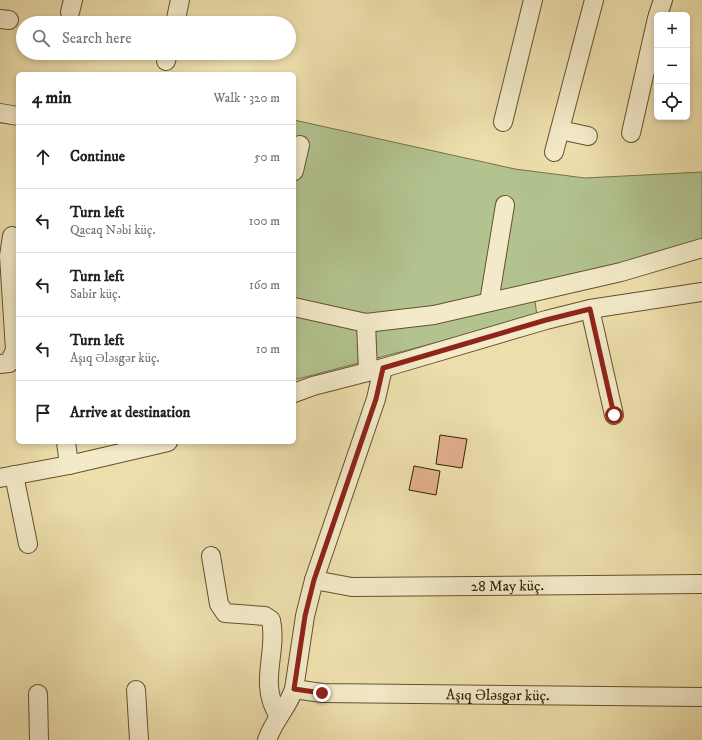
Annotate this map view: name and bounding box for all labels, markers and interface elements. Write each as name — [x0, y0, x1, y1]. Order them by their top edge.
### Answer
map controls — [654, 12, 690, 120]
button: + — [654, 12, 690, 48]
search box — [16, 16, 296, 60]
icon: search — [30, 27, 52, 49]
text: Search here — [62, 29, 131, 48]
button: − — [654, 48, 690, 84]
button: locate — [654, 84, 690, 120]
text: 4 min — [32, 87, 71, 109]
text: Walk · 320 m — [214, 90, 280, 106]
icon: ahead — [32, 146, 54, 168]
text: Continue — [70, 147, 125, 166]
text: 50 m — [254, 149, 280, 165]
text: Turn left — [70, 203, 124, 222]
icon: left — [32, 210, 54, 232]
text: 100 m — [249, 213, 280, 229]
text: Qacaq Nəbi küç. — [70, 222, 156, 238]
text: Turn left — [70, 267, 124, 286]
icon: left — [32, 274, 54, 296]
text: 160 m — [249, 277, 280, 293]
text: Sabir küç. — [70, 286, 121, 302]
text: Turn left — [70, 331, 124, 350]
icon: left — [32, 338, 54, 360]
text: 10 m — [256, 341, 280, 357]
text: Aşıq Ələsgər küç. — [70, 350, 160, 366]
icon: arrive — [32, 402, 54, 424]
text: Arrive at destination — [70, 403, 190, 422]
route start — [605, 406, 623, 424]
street label: 28 May küç. — [471, 576, 544, 596]
route end — [313, 684, 331, 702]
street label: Aşıq Ələsgər küç. — [446, 685, 550, 705]

